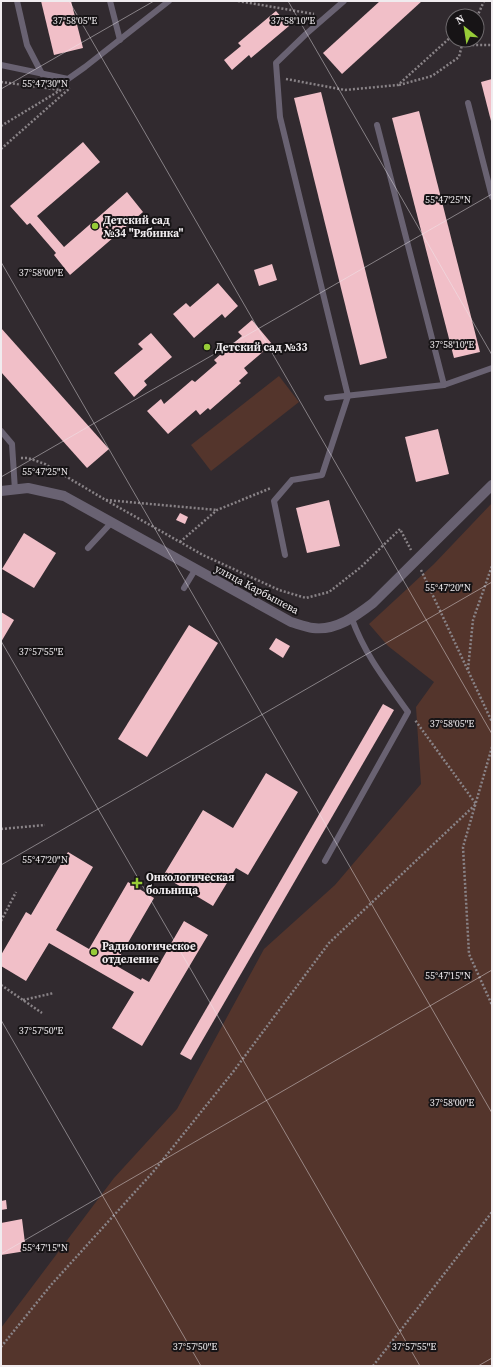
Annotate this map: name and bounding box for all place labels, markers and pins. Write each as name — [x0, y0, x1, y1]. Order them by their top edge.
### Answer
place label: Детский сад №34 "Рябинка" — [103, 213, 183, 241]
marker: Детский сад №34 "Рябинка" — [90, 221, 100, 231]
place label: Детский сад №33 — [215, 340, 307, 355]
marker: Детский сад №33 — [202, 342, 212, 352]
place label: Онкологическая больница — [146, 870, 234, 898]
marker: Онкологическая больница — [131, 877, 143, 889]
place label: Радиологическое отделение — [102, 939, 196, 967]
marker: Радиологическое отделение — [89, 947, 99, 957]

